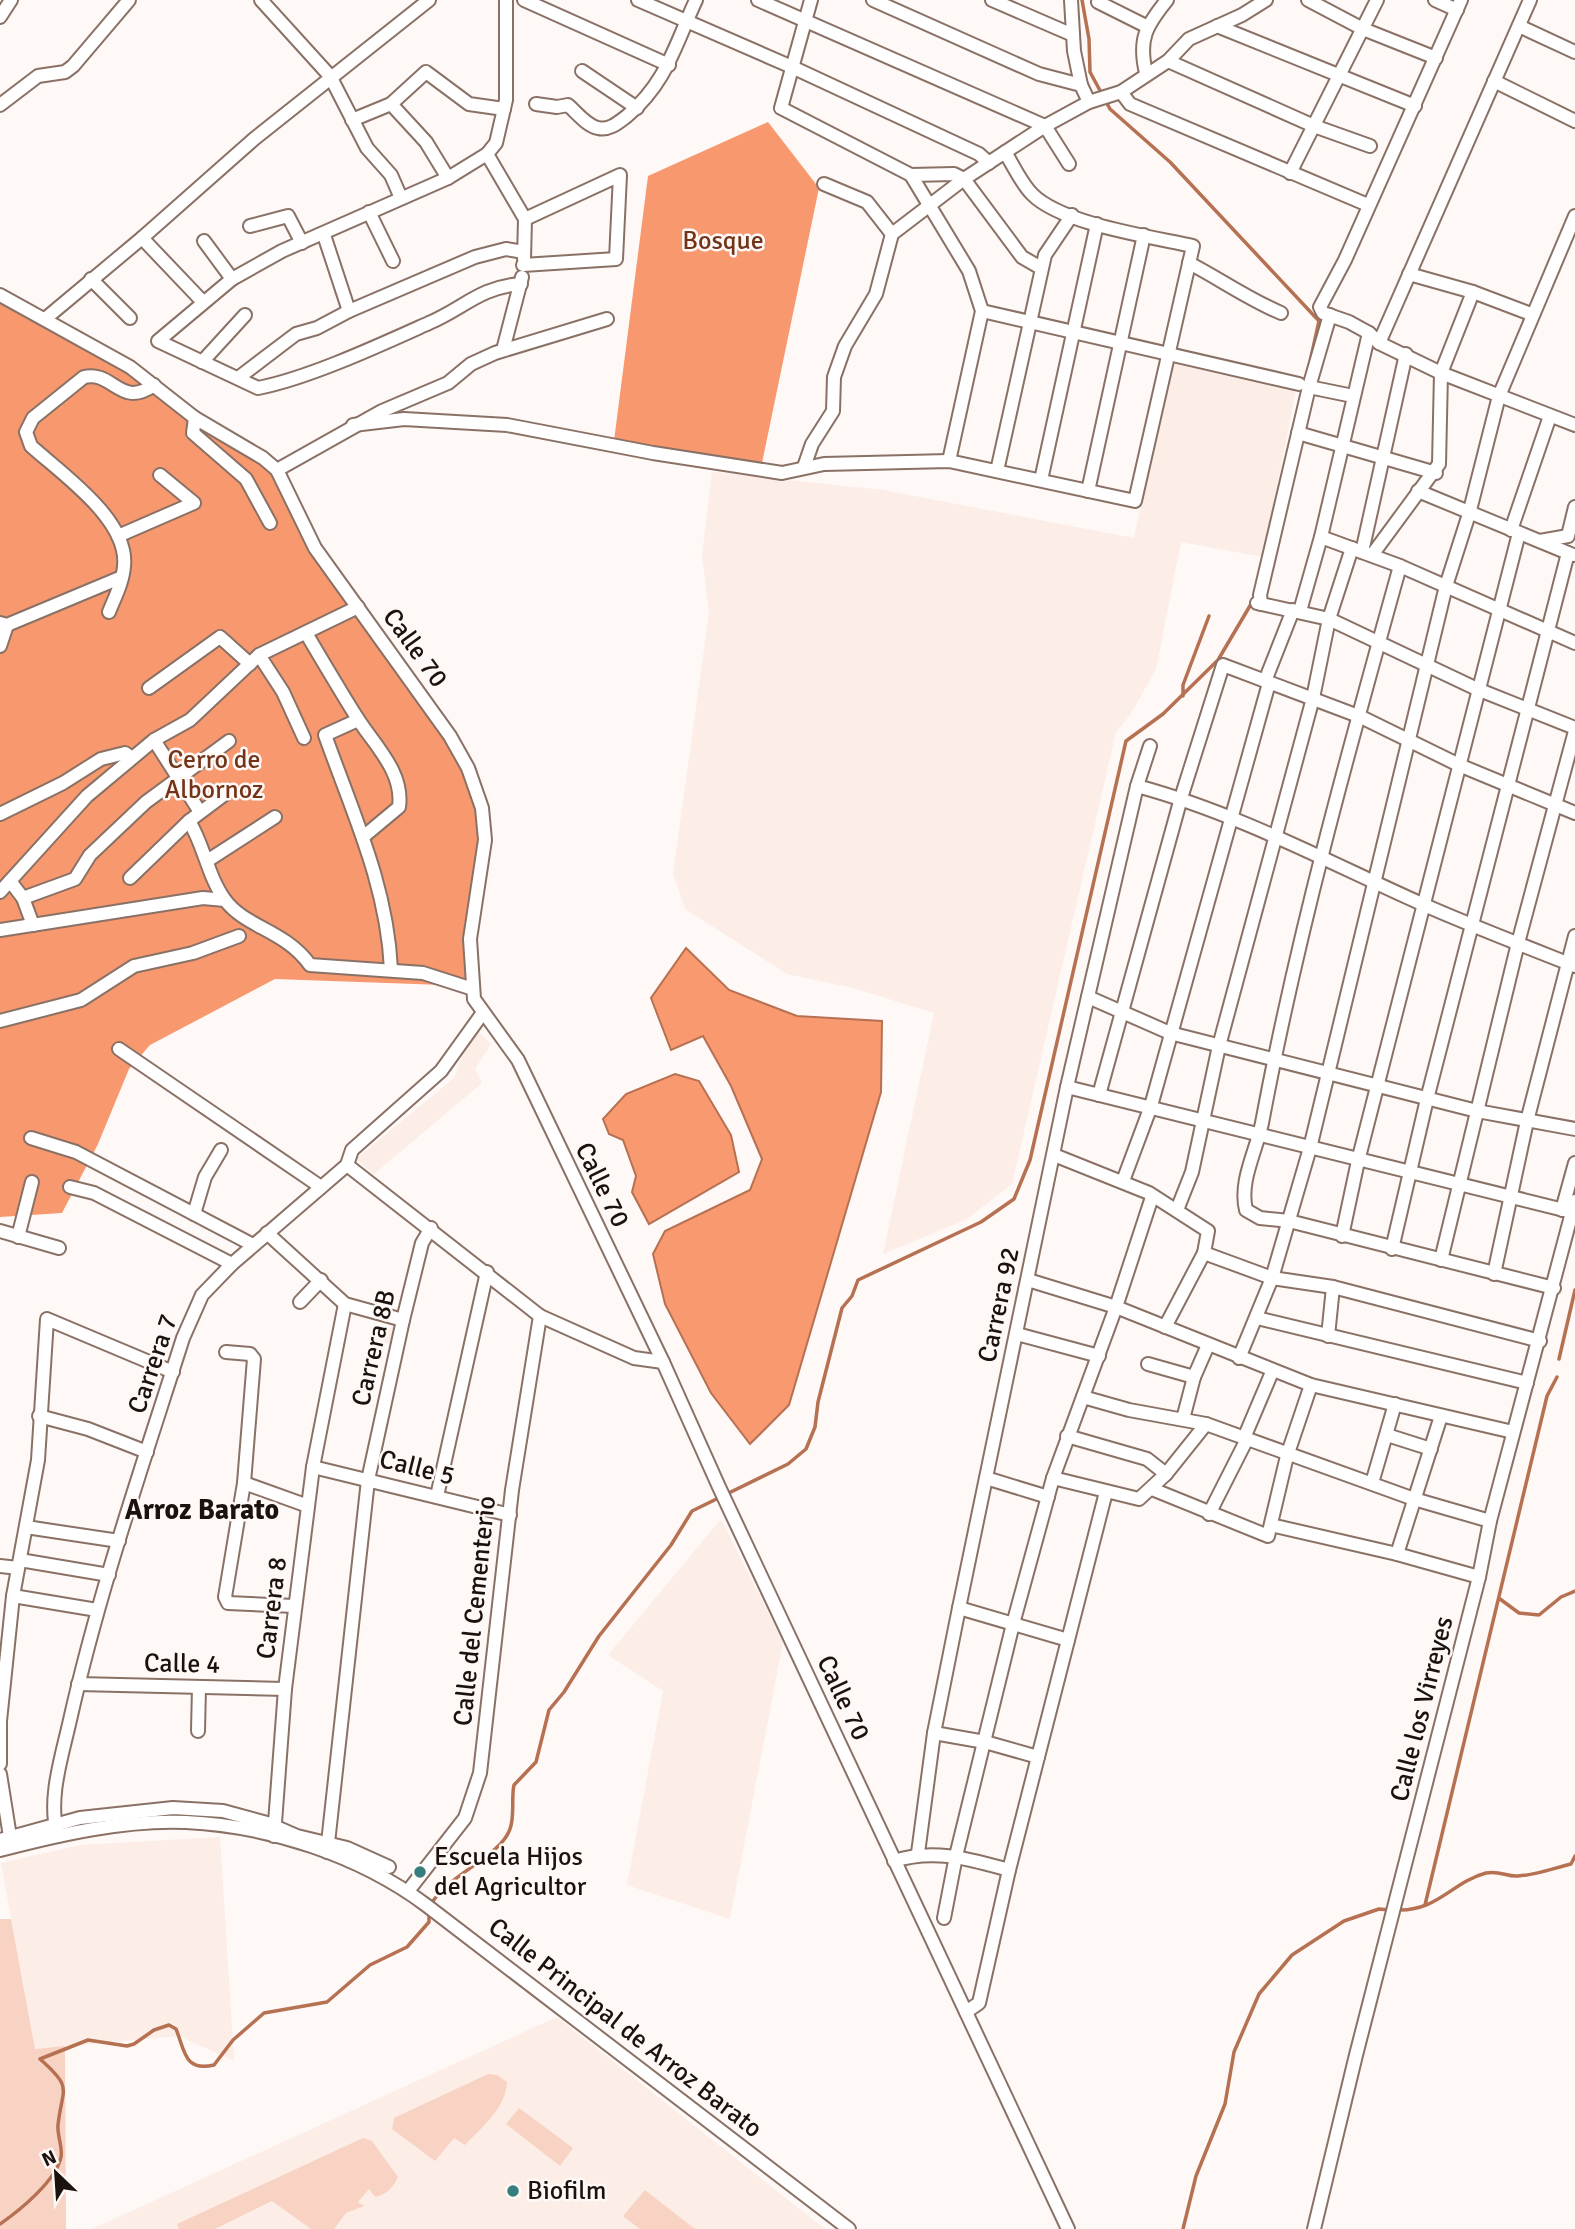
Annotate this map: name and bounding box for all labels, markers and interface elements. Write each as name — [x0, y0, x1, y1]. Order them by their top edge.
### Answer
park label: Bosque — [682, 225, 764, 257]
street label: Calle 70 — [376, 602, 454, 694]
park label: Cerro de Albornoz — [165, 744, 263, 806]
street label: Calle 70 — [568, 1137, 636, 1233]
street label: Carrera 92 — [971, 1245, 1027, 1365]
street label: Carrera 8B — [345, 1287, 403, 1409]
street label: Carrera 7 — [121, 1310, 185, 1418]
street label: Calle 5 — [376, 1443, 458, 1493]
district label: Arroz Barato — [125, 1493, 279, 1527]
street label: Calle del Cementerio — [447, 1494, 503, 1728]
street label: Carrera 8 — [250, 1555, 294, 1661]
street label: Calle los Virreyes — [1384, 1613, 1460, 1805]
street label: Calle 4 — [144, 1647, 220, 1681]
street label: Calle 70 — [809, 1650, 877, 1746]
place label: Escuela Hijos del Agricultor — [434, 1841, 587, 1903]
marker: Escuela Hijos del Agricultor — [412, 1864, 428, 1880]
street label: Calle Principal de Arroz Barato — [482, 1911, 768, 2145]
north arrow — [21, 2138, 91, 2208]
text: N — [38, 2145, 60, 2172]
place label: Biofilm — [527, 2175, 607, 2207]
marker: Biofilm — [505, 2183, 521, 2199]

